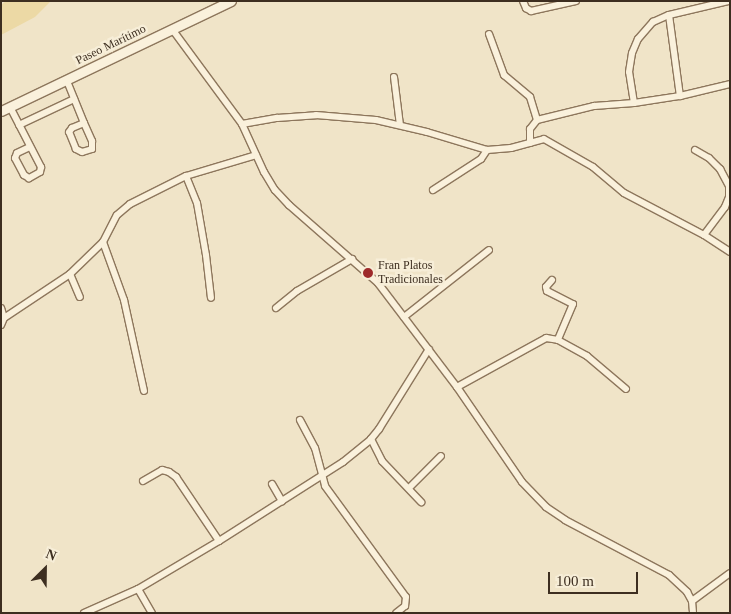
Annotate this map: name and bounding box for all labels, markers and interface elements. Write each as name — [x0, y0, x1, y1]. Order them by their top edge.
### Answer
street label: Paseo Marítimo — [74, 22, 148, 68]
place label: Fran Platos Tradicionales — [378, 259, 443, 287]
marker: Fran Platos Tradicionales — [362, 267, 374, 279]
north arrow — [20, 544, 70, 594]
text: N — [43, 546, 59, 564]
scale bar — [551, 562, 641, 594]
text: 100 m — [556, 573, 594, 589]

